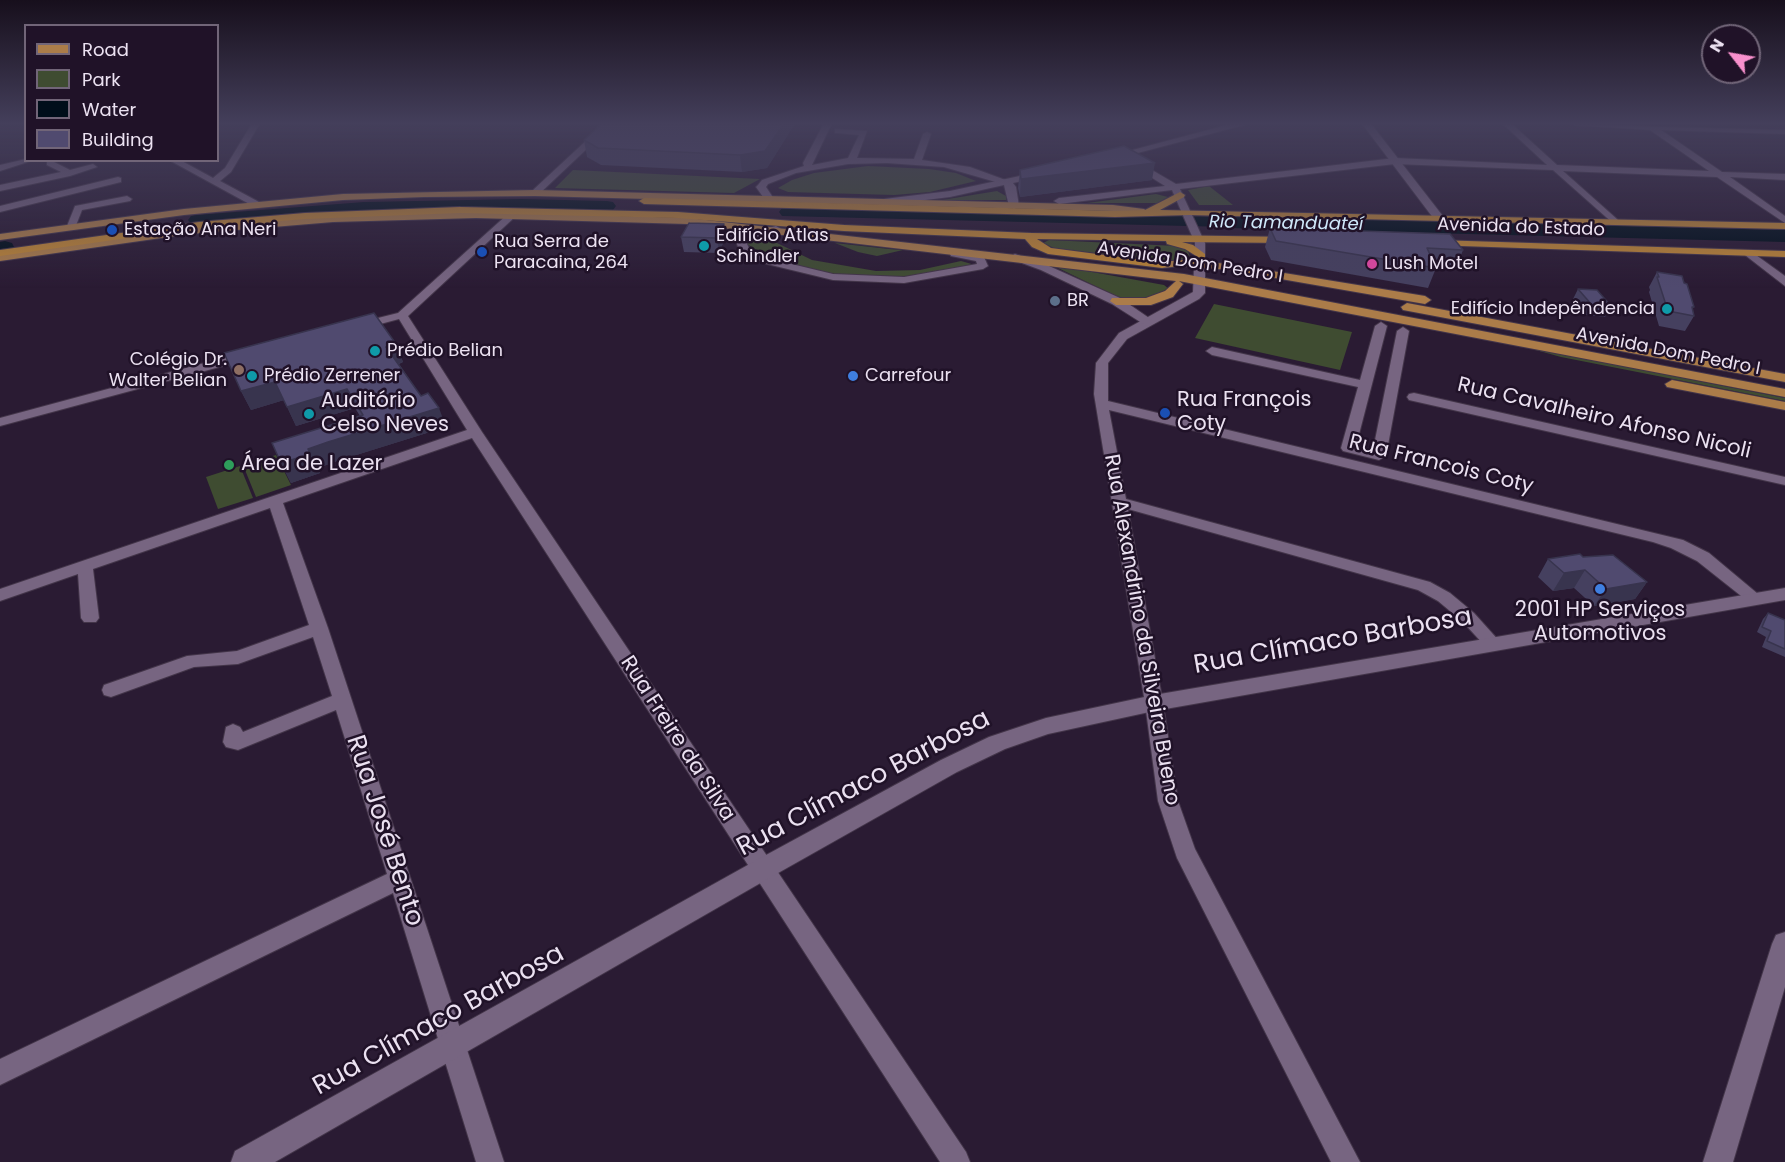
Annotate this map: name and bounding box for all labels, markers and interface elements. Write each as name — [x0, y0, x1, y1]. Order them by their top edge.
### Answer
legend — [24, 24, 219, 162]
north arrow — [1701, 24, 1761, 84]
text: N — [1704, 34, 1730, 57]
text: Road — [82, 37, 129, 62]
text: Park — [82, 67, 121, 92]
text: Water — [82, 97, 136, 122]
text: Building — [82, 127, 154, 152]
water label: Rio Tamanduateí — [1209, 212, 1363, 236]
street label: Avenida do Estado — [1437, 214, 1605, 242]
place label: Estação Ana Neri — [124, 219, 276, 241]
marker: Estação Ana Neri — [105, 223, 119, 237]
place label: Edifício Atlas Schindler — [716, 225, 829, 268]
place label: Rua Serra de Paracaina, 264 — [494, 231, 628, 274]
street label: Avenida Dom Pedro I — [1096, 238, 1284, 288]
marker: Edifício Atlas Schindler — [697, 239, 711, 253]
marker: Rua Serra de Paracaina, 264 — [475, 245, 489, 259]
place label: Lush Motel — [1384, 253, 1478, 275]
marker: Lush Motel — [1365, 257, 1379, 271]
place label: BR — [1067, 290, 1089, 312]
marker: BR — [1048, 294, 1062, 308]
place label: Edifício Indepêndencia — [1451, 298, 1655, 320]
marker: Edifício Indepêndencia — [1660, 302, 1674, 316]
street label: Avenida Dom Pedro I — [1574, 324, 1762, 380]
place label: Prédio Belian — [387, 340, 503, 362]
marker: Prédio Belian — [368, 344, 382, 358]
place label: Colégio Dr. Walter Belian — [109, 349, 227, 392]
marker: Colégio Dr. Walter Belian — [232, 363, 246, 377]
place label: Prédio Zerrener — [264, 365, 400, 387]
place label: Carrefour — [865, 365, 951, 387]
marker: Prédio Zerrener — [245, 369, 259, 383]
marker: Carrefour — [846, 369, 860, 383]
street label: Rua Cavalheiro Afonso Nicoli — [1455, 373, 1753, 465]
place label: Rua François Coty — [1177, 388, 1311, 438]
place label: Auditório Celso Neves — [321, 389, 449, 439]
marker: Rua François Coty — [1158, 406, 1172, 420]
marker: Auditório Celso Neves — [302, 407, 316, 421]
street label: Rua Francois Coty — [1346, 430, 1536, 500]
place label: Área de Lazer — [241, 452, 382, 478]
street label: Rua Alexandrino da Silveira Bueno — [1098, 452, 1184, 808]
marker: Área de Lazer — [222, 458, 236, 472]
marker: 2001 HP Serviços Automotivos — [1593, 582, 1607, 596]
place label: 2001 HP Serviços Automotivos — [1515, 598, 1685, 648]
street label: Rua Clímaco Barbosa — [1191, 602, 1475, 682]
street label: Rua Freire da Silva — [614, 652, 740, 826]
street label: Rua Clímaco Barbosa — [732, 704, 996, 864]
street label: Rua José Bento — [338, 732, 430, 930]
street label: Rua Clímaco Barbosa — [308, 939, 570, 1103]

